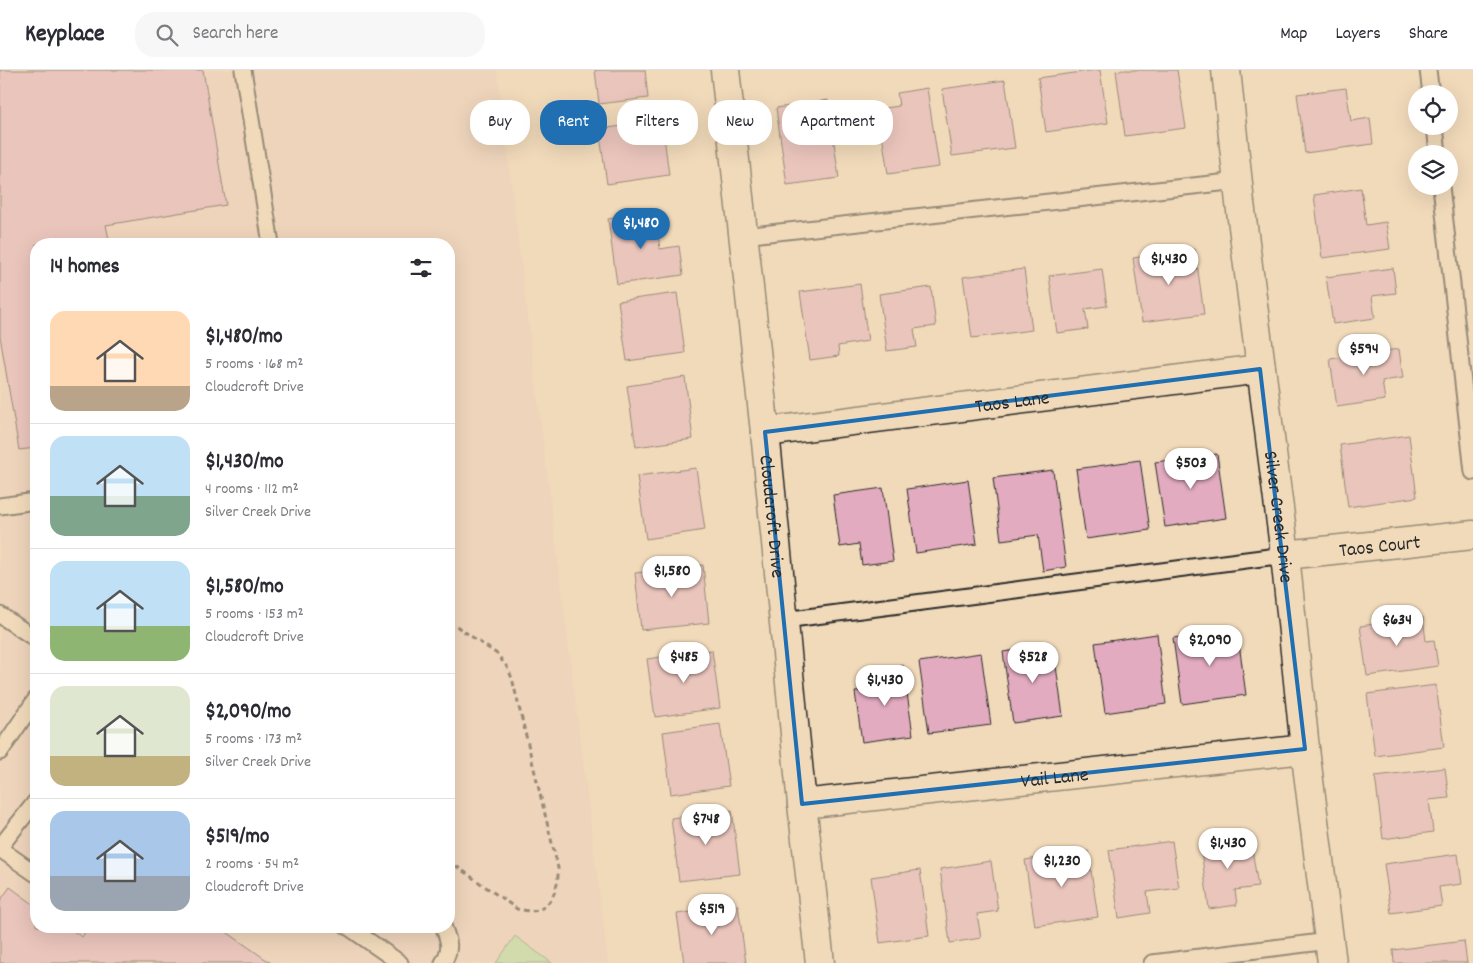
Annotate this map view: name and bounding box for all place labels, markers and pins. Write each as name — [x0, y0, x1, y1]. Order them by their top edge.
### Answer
pin: $1,480 — [600, 208, 682, 250]
pin: $1,430 — [1128, 244, 1210, 286]
pin: $594 — [1334, 334, 1394, 376]
pin: $503 — [1161, 448, 1221, 490]
pin: $1,580 — [631, 556, 713, 598]
pin: $634 — [1367, 604, 1427, 647]
pin: $2,090 — [1169, 624, 1251, 667]
pin: $485 — [654, 642, 714, 684]
pin: $528 — [1003, 642, 1063, 684]
pin: $1,430 — [844, 664, 926, 707]
pin: $748 — [676, 804, 736, 846]
pin: $1,430 — [1187, 828, 1269, 870]
pin: $1,230 — [1021, 846, 1103, 888]
pin: $519 — [682, 894, 742, 936]

